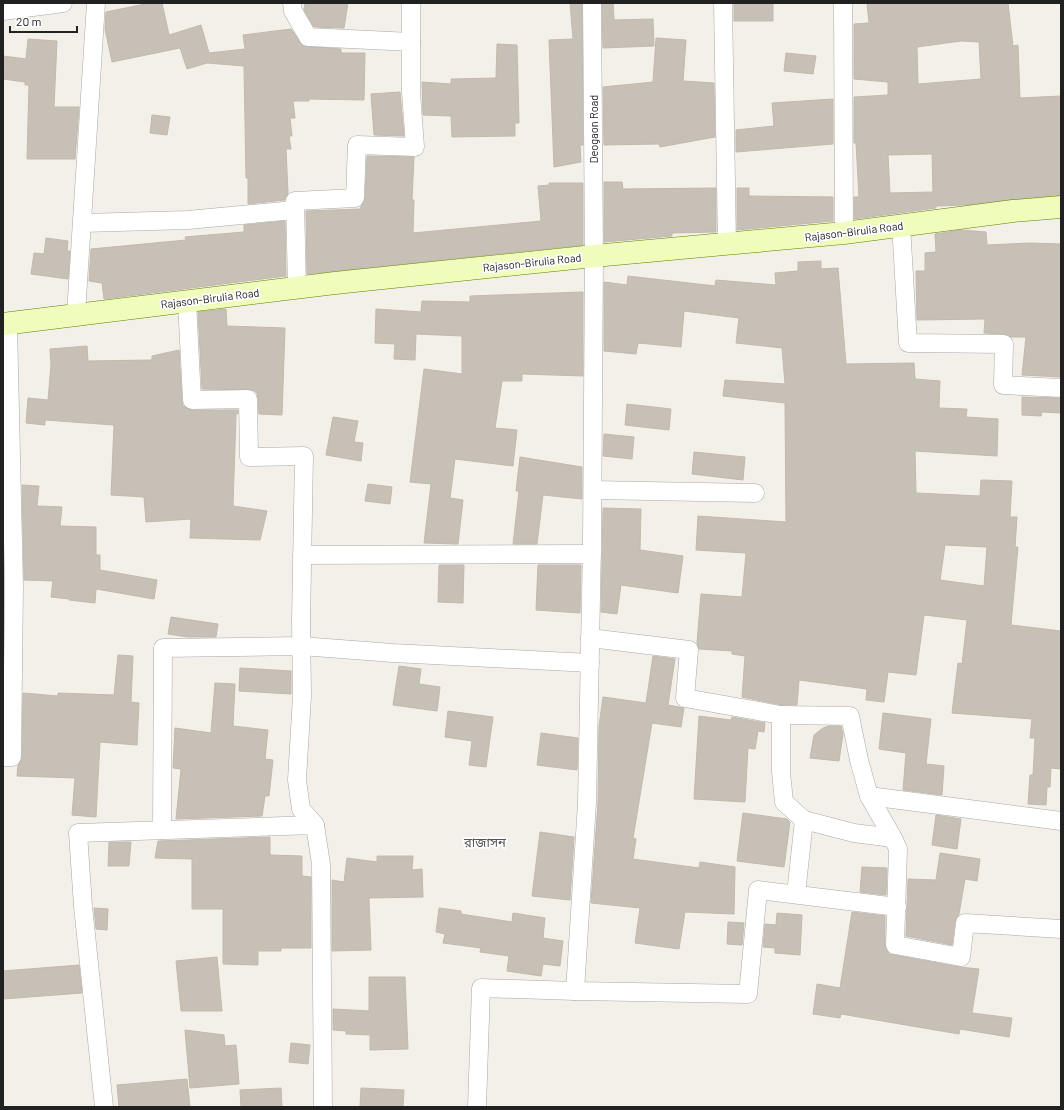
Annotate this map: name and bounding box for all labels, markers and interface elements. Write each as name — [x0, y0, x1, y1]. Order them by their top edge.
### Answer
scale bar — [10, 8, 77, 34]
text: 20 m — [16, 14, 42, 28]
street label: Deogaon Road — [587, 95, 600, 163]
street label: Rajason-Birulia Road — [804, 219, 904, 243]
street label: Rajason-Birulia Road — [482, 250, 582, 274]
street label: Rajason-Birulia Road — [160, 286, 260, 310]
district label: রাজাসন — [463, 834, 506, 850]

